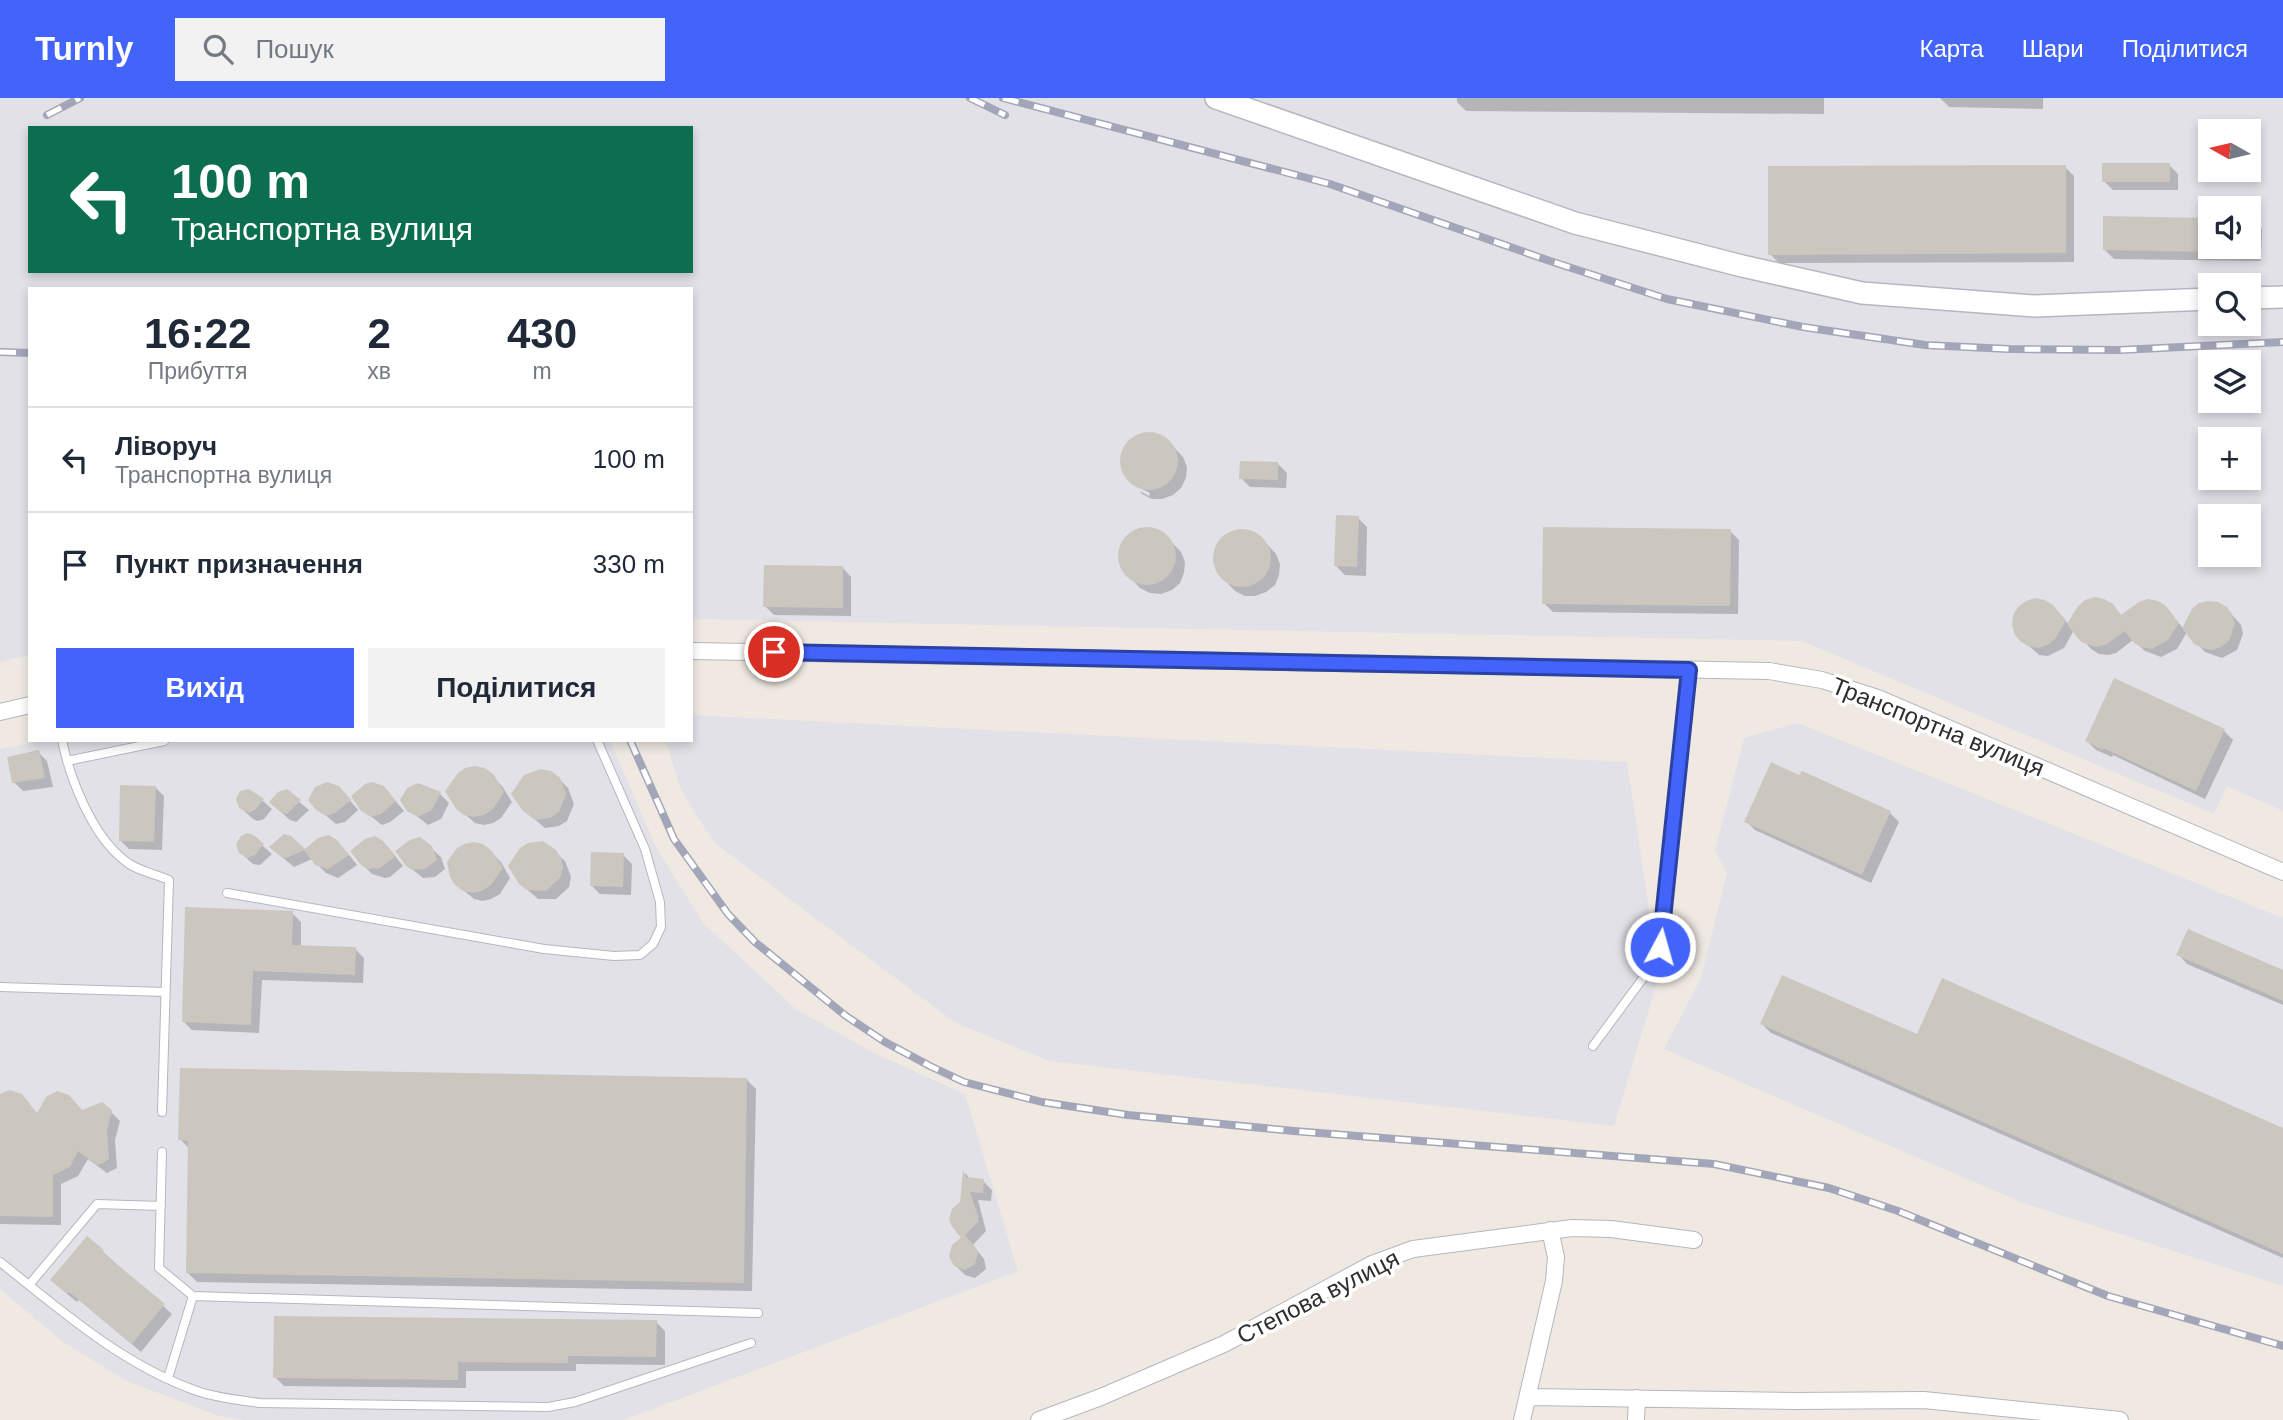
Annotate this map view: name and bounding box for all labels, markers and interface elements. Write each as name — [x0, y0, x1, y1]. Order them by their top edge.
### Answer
search box — [175, 18, 665, 81]
text: Turnly — [35, 30, 133, 67]
icon: search — [199, 30, 237, 68]
text: Пошук — [255, 34, 334, 64]
text: Карта — [1919, 35, 1984, 62]
text: Шари — [2022, 35, 2084, 62]
text: Поділитися — [2122, 35, 2248, 62]
north arrow — [2198, 119, 2261, 182]
map controls — [2198, 119, 2261, 567]
icon: left — [56, 154, 147, 245]
text: 100 m — [171, 154, 310, 208]
button: sound — [2198, 196, 2261, 259]
text: Транспортна вулиця — [171, 211, 473, 247]
button: search — [2198, 273, 2261, 336]
text: 16:22 — [144, 310, 251, 357]
text: 2 — [367, 310, 391, 357]
text: 430 — [507, 310, 577, 357]
button: layers — [2198, 350, 2261, 413]
text: Прибуття — [148, 358, 248, 384]
text: хв — [367, 358, 391, 384]
text: m — [532, 358, 552, 384]
button: + — [2198, 427, 2261, 490]
text: Ліворуч — [115, 431, 217, 461]
icon: left — [56, 441, 94, 479]
text: 100 m — [593, 444, 665, 474]
text: Транспортна вулиця — [115, 462, 332, 488]
button: − — [2198, 504, 2261, 567]
icon: arrive — [56, 546, 94, 584]
text: Пункт призначення — [115, 549, 363, 579]
text: 330 m — [593, 549, 665, 579]
pin — [744, 622, 804, 682]
icon: arrive — [755, 633, 793, 671]
button: Вихід — [56, 648, 354, 728]
button: Поділитися — [368, 648, 665, 728]
street label: Транспортна вулиця — [1828, 672, 2048, 781]
position arrow — [1623, 910, 1697, 984]
street label: Степова вулиця — [1232, 1244, 1403, 1349]

